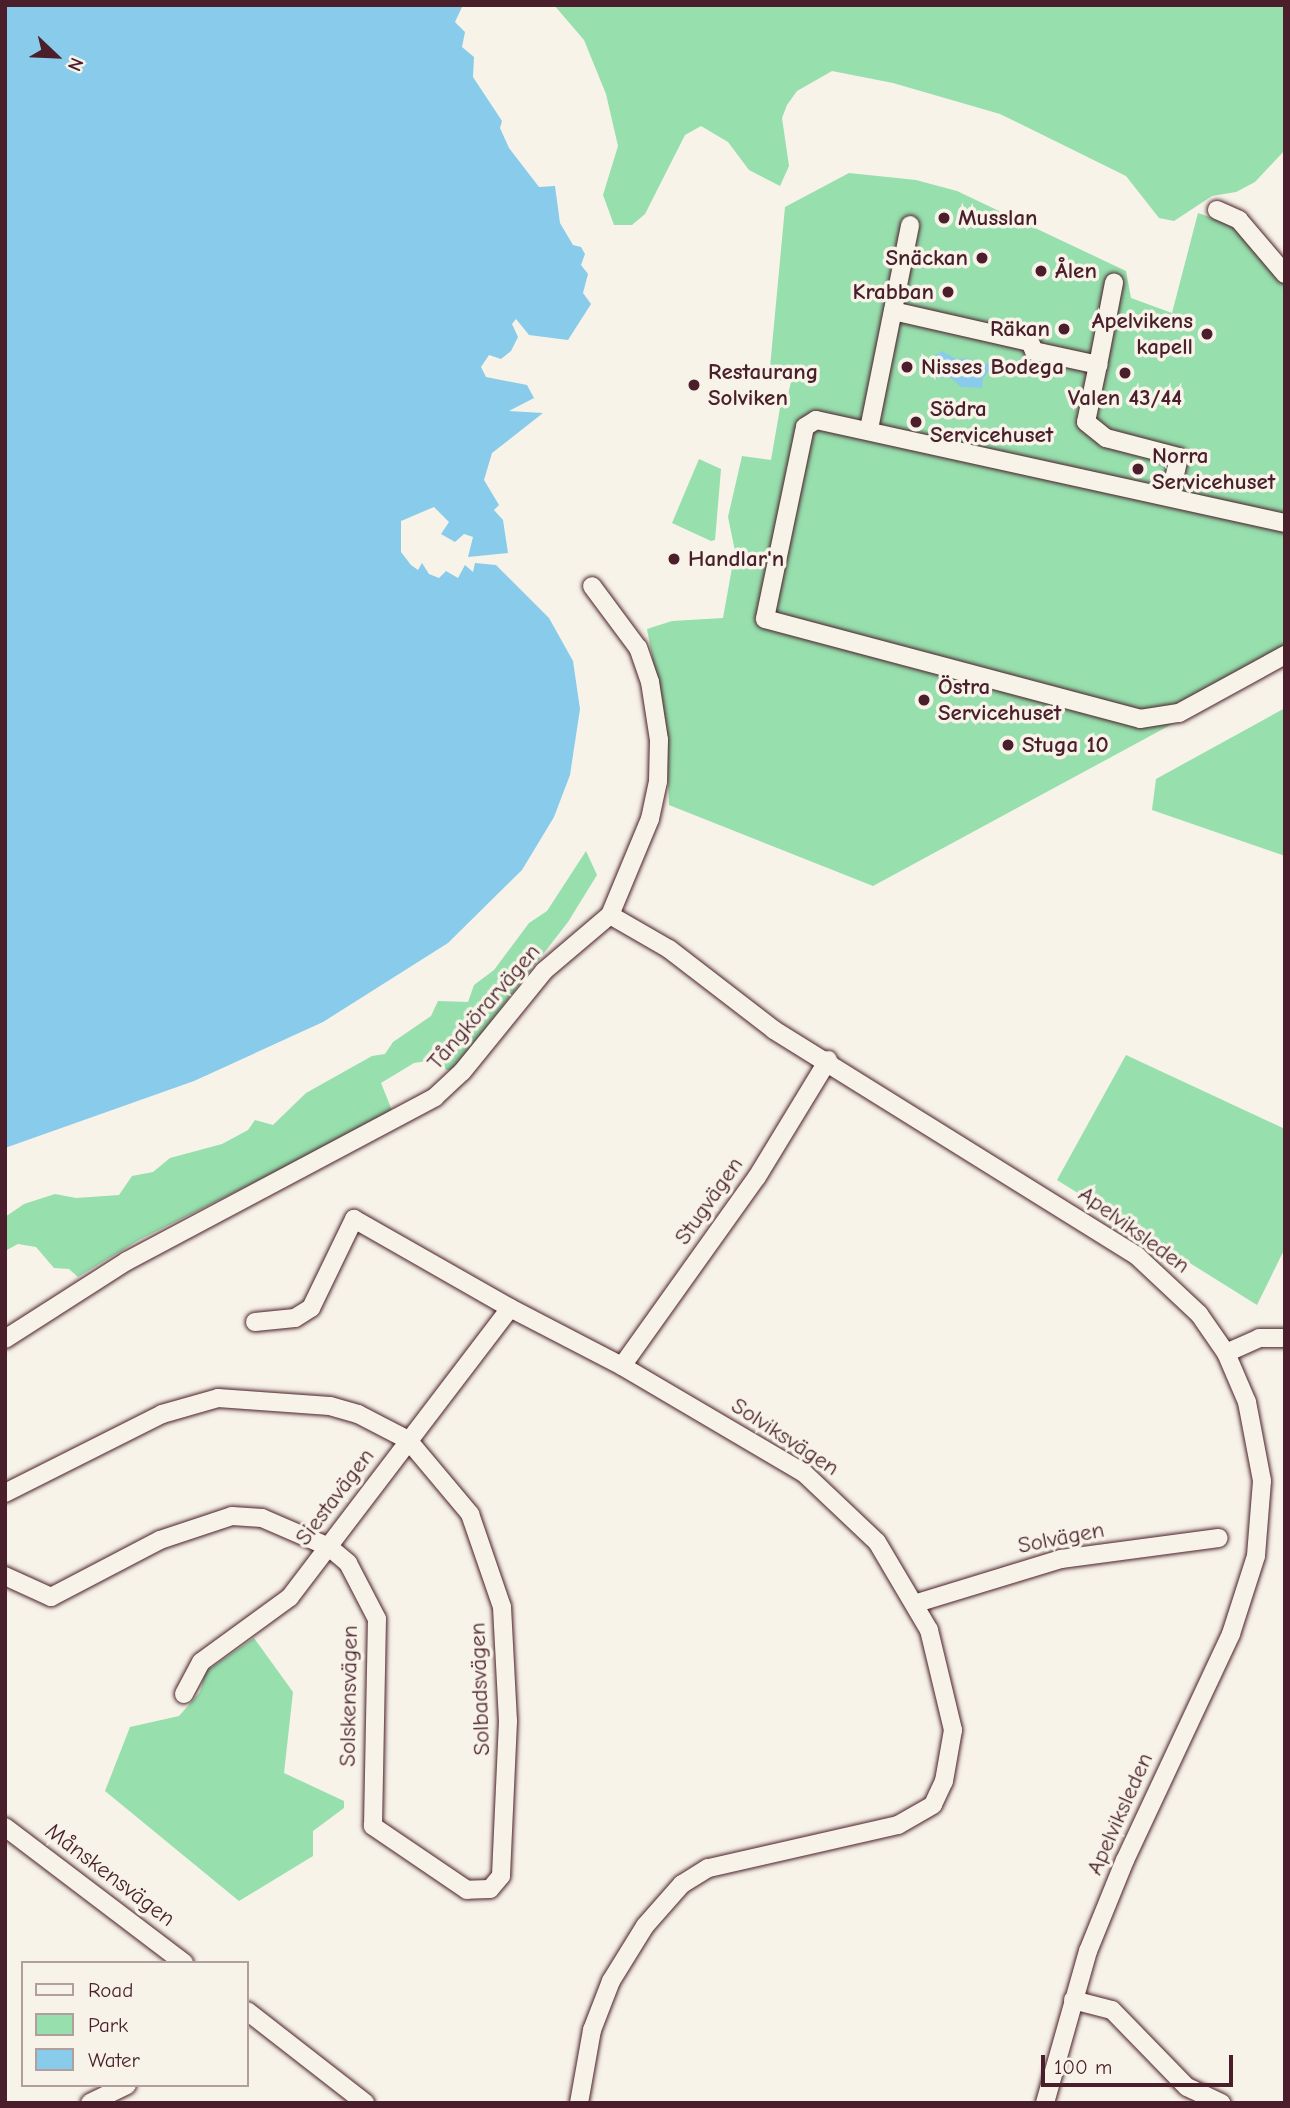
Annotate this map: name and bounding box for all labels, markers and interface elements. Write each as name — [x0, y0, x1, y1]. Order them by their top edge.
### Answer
north arrow — [21, 21, 91, 91]
text: N — [63, 54, 88, 74]
place label: Musslan — [958, 204, 1038, 232]
marker: Musslan — [936, 210, 952, 226]
place label: Snäckan — [885, 244, 968, 272]
marker: Snäckan — [974, 250, 990, 266]
place label: Ålen — [1055, 257, 1097, 285]
marker: Ålen — [1033, 263, 1049, 279]
place label: Krabban — [852, 278, 934, 306]
marker: Krabban — [940, 284, 956, 300]
place label: Apelvikens kapell — [1092, 307, 1193, 361]
place label: Räkan — [990, 315, 1050, 343]
marker: Räkan — [1056, 321, 1072, 337]
marker: Apelvikens kapell — [1199, 326, 1215, 342]
place label: Nisses Bodega — [921, 353, 1064, 381]
place label: Restaurang Solviken — [708, 358, 818, 412]
marker: Nisses Bodega — [899, 359, 915, 375]
marker: Valen 43/44 — [1117, 365, 1133, 381]
marker: Restaurang Solviken — [686, 377, 702, 393]
place label: Valen 43/44 — [1068, 384, 1182, 412]
place label: Södra Servicehuset — [930, 395, 1053, 449]
marker: Södra Servicehuset — [908, 414, 924, 430]
place label: Norra Servicehuset — [1152, 442, 1275, 496]
marker: Norra Servicehuset — [1130, 461, 1146, 477]
place label: Handlar'n — [688, 545, 784, 573]
marker: Handlar'n — [666, 551, 682, 567]
place label: Östra Servicehuset — [938, 673, 1061, 727]
marker: Östra Servicehuset — [916, 692, 932, 708]
place label: Stuga 10 — [1022, 731, 1109, 759]
marker: Stuga 10 — [1000, 737, 1016, 753]
street label: Tångkörarvägen — [422, 938, 546, 1076]
street label: Stugvägen — [669, 1152, 749, 1250]
street label: Apelviksleden — [1073, 1180, 1195, 1280]
street label: Solviksvägen — [726, 1392, 844, 1482]
street label: Siestavägen — [290, 1443, 380, 1551]
street label: Solvägen — [1015, 1516, 1107, 1560]
street label: Solbadsvägen — [464, 1622, 496, 1756]
street label: Solskensvägen — [334, 1625, 364, 1767]
street label: Apelviksleden — [1081, 1749, 1159, 1879]
street label: Månskensvägen — [40, 1817, 180, 1933]
legend — [21, 1961, 248, 2087]
text: Road — [88, 1978, 133, 2002]
text: Park — [88, 2013, 128, 2037]
scale bar — [1045, 2042, 1238, 2086]
text: Water — [88, 2048, 140, 2072]
text: 100 m — [1054, 2055, 1112, 2079]

